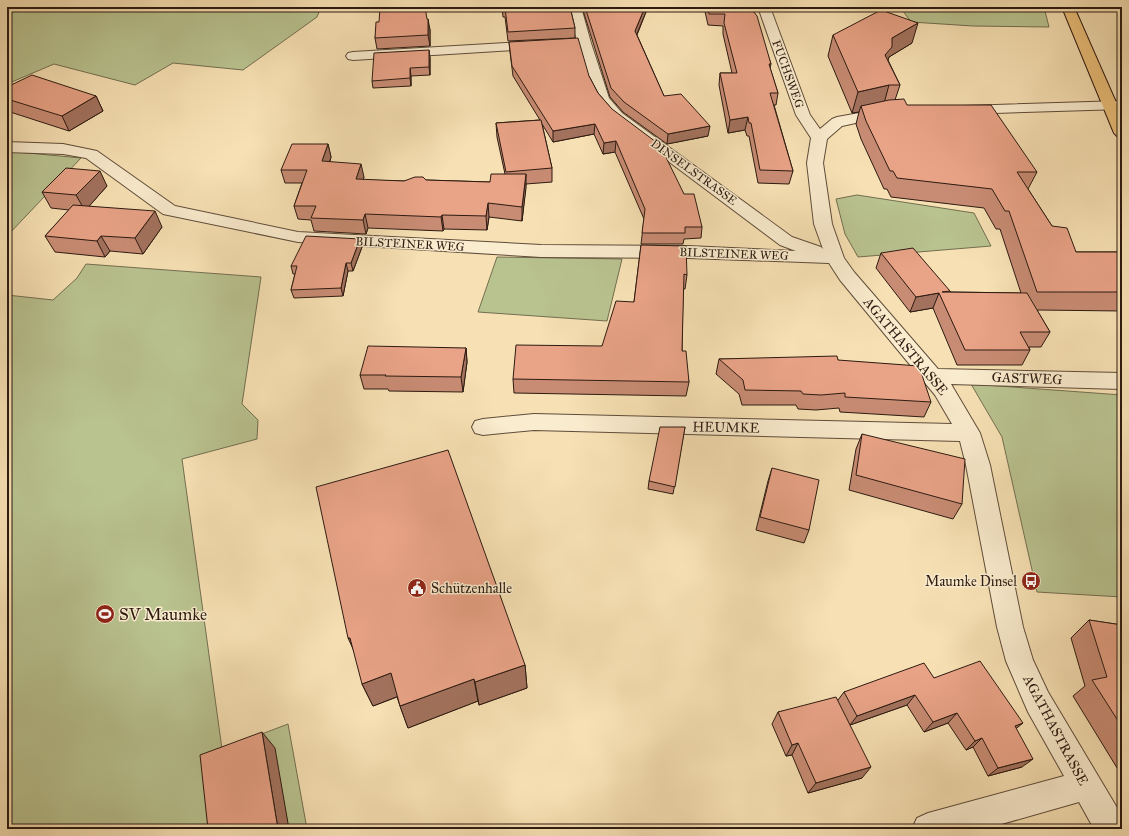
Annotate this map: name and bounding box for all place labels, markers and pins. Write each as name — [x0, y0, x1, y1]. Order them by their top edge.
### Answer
bus stop icon: Maumke Dinsel — [1020, 570, 1042, 592]
place label: Maumke Dinsel — [925, 573, 1017, 590]
public building icon: Schützenhalle — [406, 577, 428, 599]
place label: Schützenhalle — [431, 580, 512, 597]
sports icon: SV Maumke — [94, 603, 116, 625]
place label: SV Maumke — [119, 604, 207, 625]

